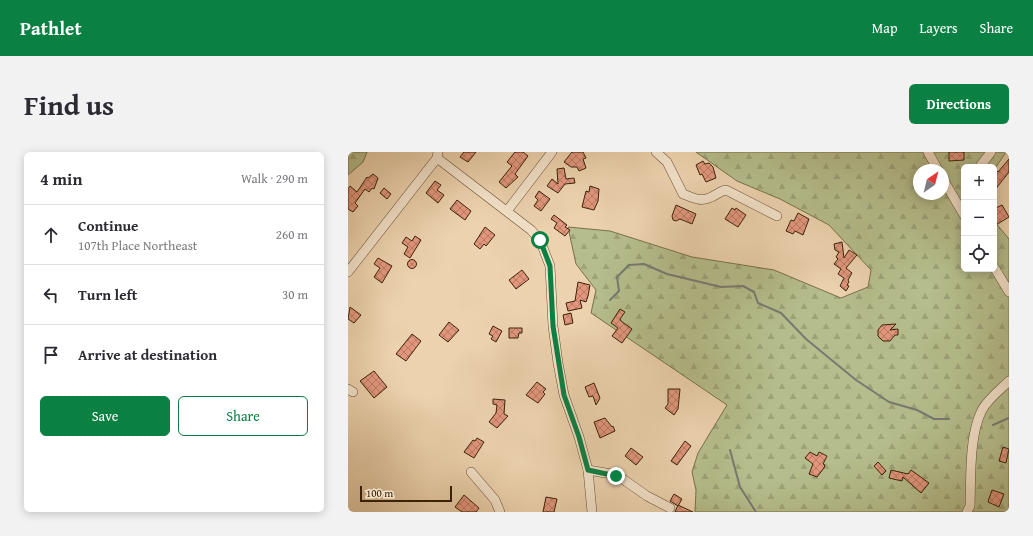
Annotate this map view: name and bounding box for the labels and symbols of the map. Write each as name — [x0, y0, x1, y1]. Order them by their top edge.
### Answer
north arrow — [913, 164, 949, 200]
route start — [531, 231, 549, 249]
route end — [607, 467, 625, 485]
scale bar — [360, 484, 452, 503]

